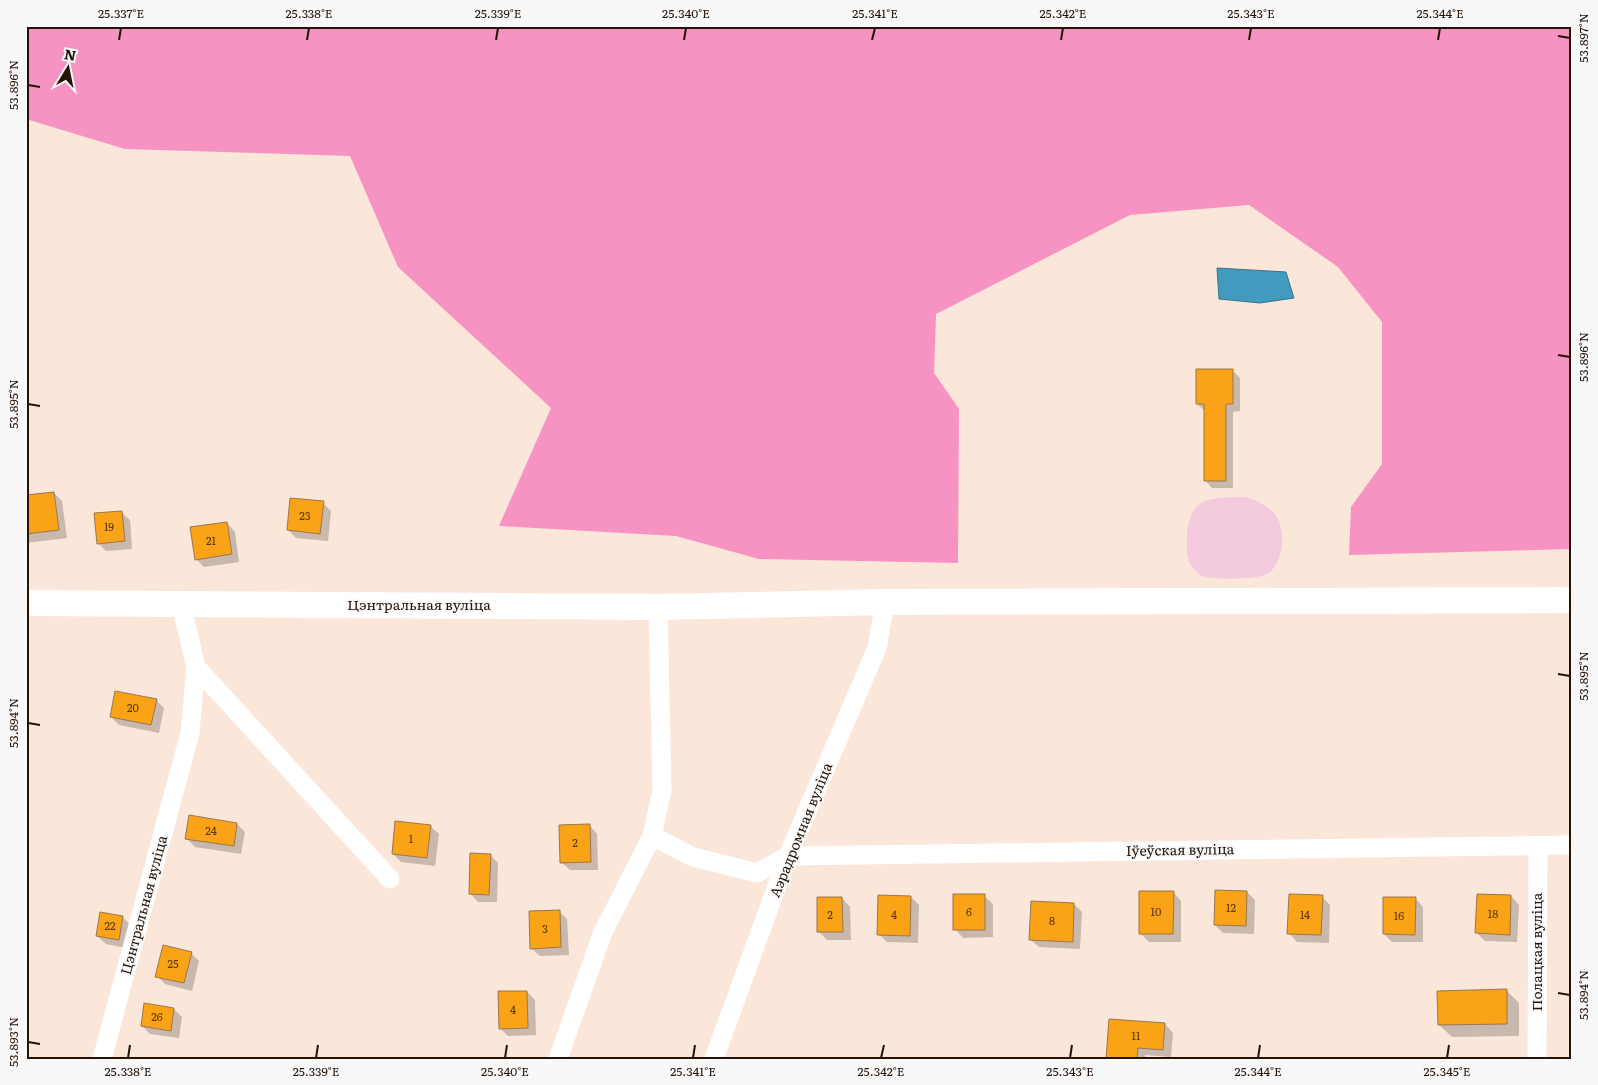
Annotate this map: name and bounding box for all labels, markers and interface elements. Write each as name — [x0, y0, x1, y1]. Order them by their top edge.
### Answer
text: 25.337°E — [98, 4, 144, 22]
text: 25.338°E — [285, 4, 333, 22]
text: 25.339°E — [475, 4, 522, 22]
text: 25.340°E — [662, 4, 710, 22]
text: 25.341°E — [852, 4, 898, 22]
text: 25.342°E — [1040, 4, 1087, 22]
text: 25.343°E — [1227, 4, 1275, 22]
text: 25.344°E — [1416, 4, 1464, 22]
text: 53.897°N — [1574, 13, 1592, 63]
north arrow — [42, 42, 92, 92]
text: N — [63, 43, 78, 65]
text: 53.896°N — [4, 60, 22, 110]
text: 53.896°N — [1574, 332, 1592, 382]
text: 53.895°N — [4, 379, 22, 429]
house number: 23 — [299, 507, 311, 523]
house number: 19 — [104, 518, 114, 534]
house number: 21 — [206, 532, 217, 548]
street label: Цэнтральная вуліца — [347, 594, 491, 614]
text: 53.895°N — [1574, 651, 1592, 701]
text: 53.894°N — [4, 698, 22, 748]
house number: 20 — [127, 699, 139, 715]
street label: Аэрадромная вуліца — [764, 759, 836, 900]
house number: 24 — [205, 822, 217, 838]
house number: 1 — [409, 830, 414, 846]
street label: Цэнтральная вуліца — [115, 832, 171, 977]
house number: 2 — [572, 834, 578, 850]
street label: Іўеўская вуліца — [1126, 838, 1235, 860]
street label: Полацкая вуліца — [1526, 892, 1546, 1011]
house number: 12 — [1226, 899, 1236, 915]
house number: 6 — [966, 903, 972, 919]
house number: 10 — [1151, 903, 1161, 919]
house number: 18 — [1488, 905, 1498, 921]
house number: 2 — [827, 906, 833, 922]
house number: 4 — [891, 906, 897, 922]
house number: 14 — [1300, 906, 1310, 922]
house number: 16 — [1394, 907, 1404, 923]
house number: 8 — [1049, 912, 1055, 928]
house number: 22 — [104, 917, 116, 933]
house number: 3 — [542, 920, 548, 936]
house number: 25 — [167, 955, 179, 971]
text: 53.894°N — [1574, 970, 1592, 1020]
house number: 4 — [510, 1001, 516, 1017]
house number: 26 — [151, 1008, 163, 1024]
text: 53.893°N — [4, 1017, 22, 1067]
house number: 11 — [1132, 1027, 1141, 1043]
text: 25.338°E — [104, 1062, 152, 1080]
text: 25.339°E — [293, 1062, 340, 1080]
text: 25.340°E — [481, 1062, 529, 1080]
text: 25.341°E — [670, 1062, 716, 1080]
text: 25.342°E — [858, 1062, 905, 1080]
text: 25.343°E — [1046, 1062, 1094, 1080]
text: 25.344°E — [1234, 1062, 1282, 1080]
text: 25.345°E — [1424, 1062, 1471, 1080]

